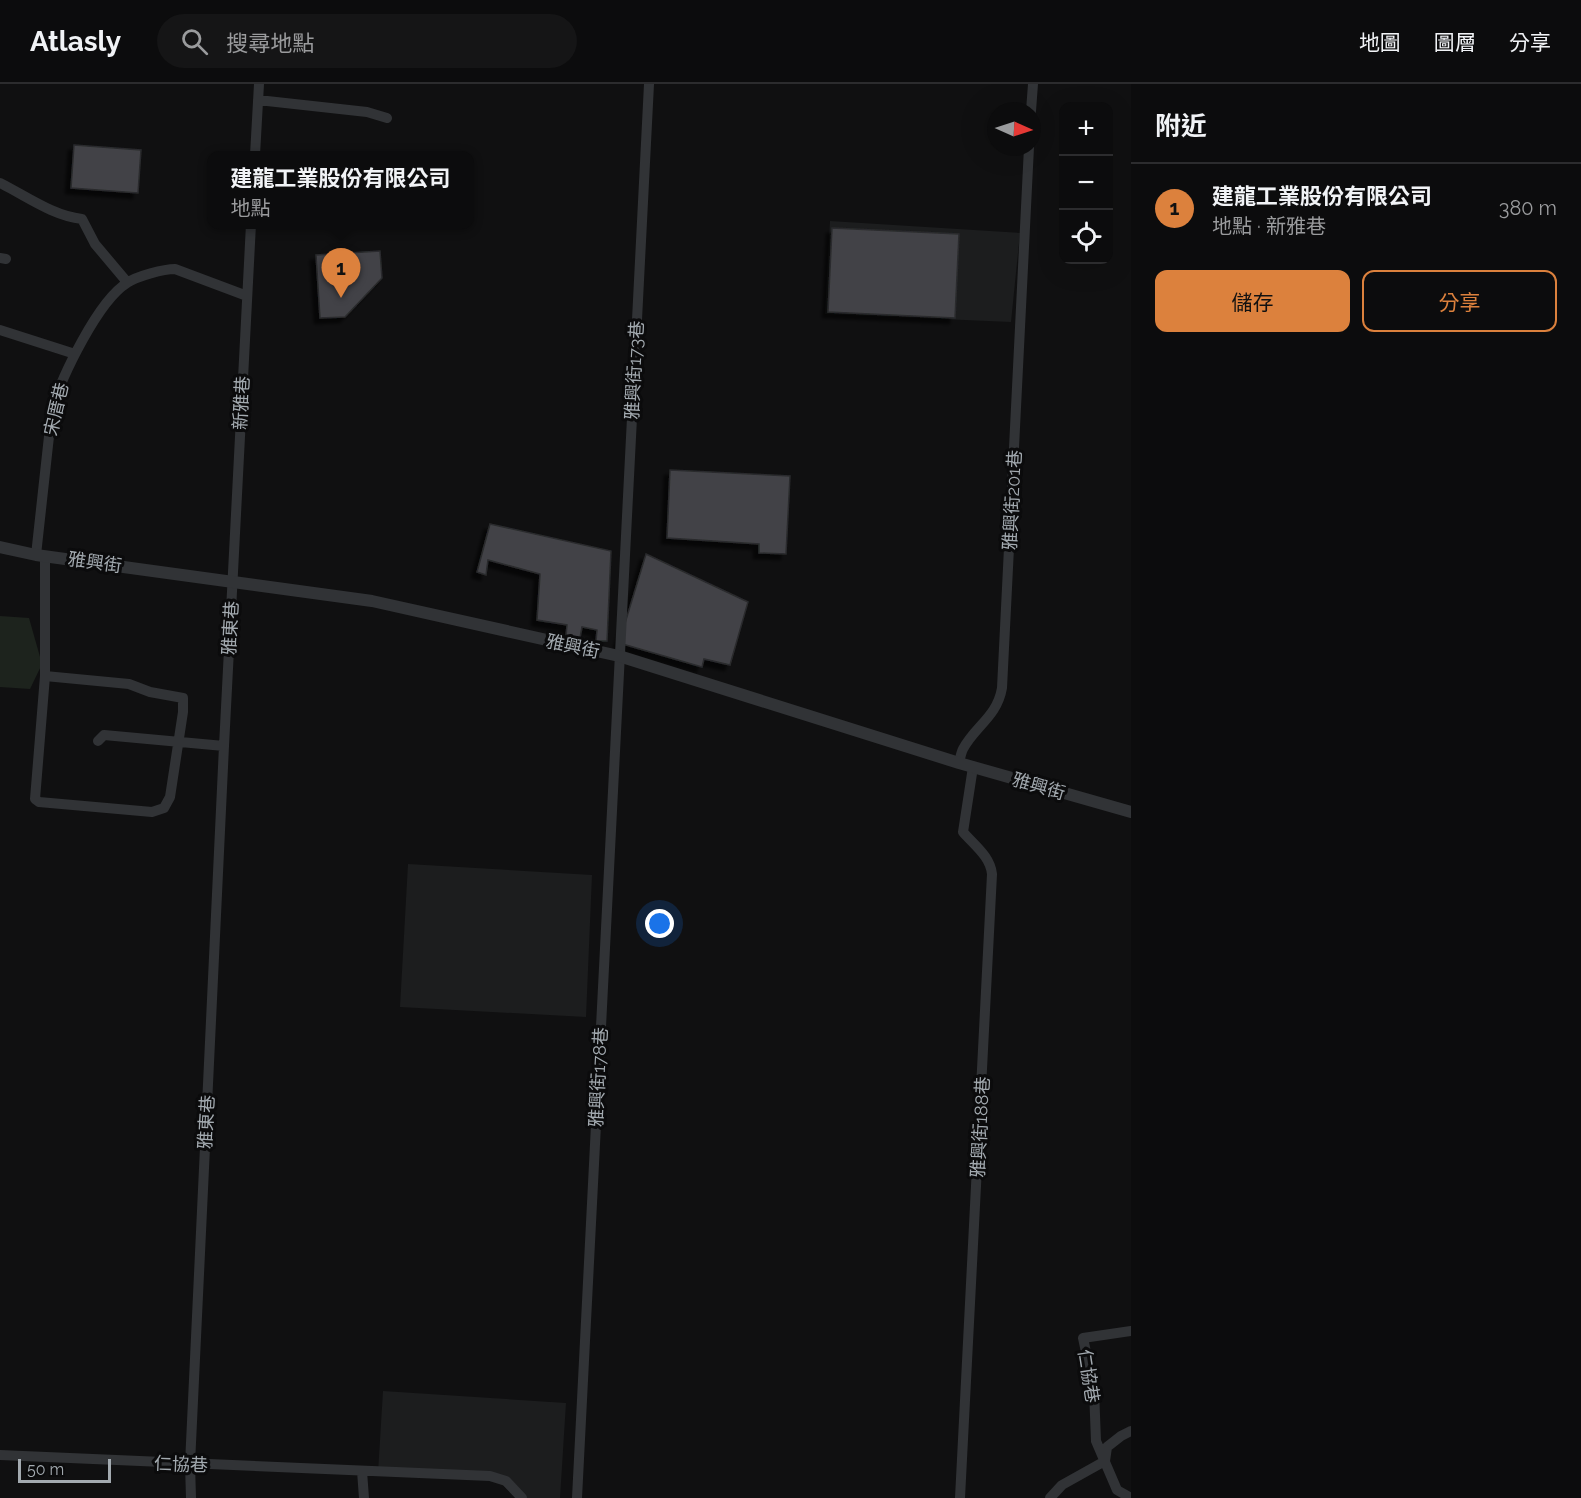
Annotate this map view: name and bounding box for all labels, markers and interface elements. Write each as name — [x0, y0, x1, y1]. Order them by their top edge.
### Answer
search box — [157, 14, 577, 68]
text: Atlasly — [30, 25, 121, 58]
icon: search — [178, 25, 211, 58]
text: 搜尋地點 — [226, 30, 314, 56]
text: 地圖 — [1359, 30, 1401, 55]
text: 圖層 — [1434, 30, 1476, 55]
text: 分享 — [1509, 30, 1551, 55]
north arrow — [987, 102, 1041, 156]
map controls — [1059, 102, 1113, 264]
button: + — [1059, 102, 1113, 156]
text: 附近 — [1155, 111, 1207, 141]
popup — [207, 151, 474, 229]
button: − — [1059, 156, 1113, 210]
text: 建龍工業股份有限公司 — [230, 165, 451, 191]
text: 建龍工業股份有限公司 — [1212, 183, 1432, 209]
text: 地點 — [230, 196, 270, 220]
text: 1 — [1170, 196, 1179, 220]
text: 380 m — [1499, 196, 1557, 220]
button: locate — [1059, 210, 1113, 264]
text: 地點 · 新雅巷 — [1212, 214, 1326, 238]
pin: 1 — [322, 248, 360, 298]
button: 儲存 — [1155, 270, 1350, 332]
button: 分享 — [1362, 270, 1557, 332]
street label: 雅興街173巷 — [621, 320, 647, 420]
street label: 新雅巷 — [229, 375, 253, 431]
street label: 宋厝巷 — [40, 380, 72, 438]
street label: 雅興街201巷 — [999, 449, 1025, 551]
street label: 雅興街 — [67, 548, 123, 576]
street label: 雅東巷 — [218, 600, 242, 656]
street label: 雅興街 — [544, 630, 602, 662]
street label: 雅興街 — [1010, 768, 1068, 804]
your location — [645, 909, 674, 938]
street label: 雅興街178巷 — [585, 1027, 611, 1127]
street label: 雅興街188巷 — [967, 1076, 993, 1178]
street label: 雅東巷 — [194, 1094, 218, 1150]
street label: 仁協巷 — [1074, 1348, 1104, 1404]
street label: 仁協巷 — [154, 1453, 208, 1475]
scale bar — [18, 1456, 111, 1484]
text: 50 m — [27, 1460, 64, 1479]

